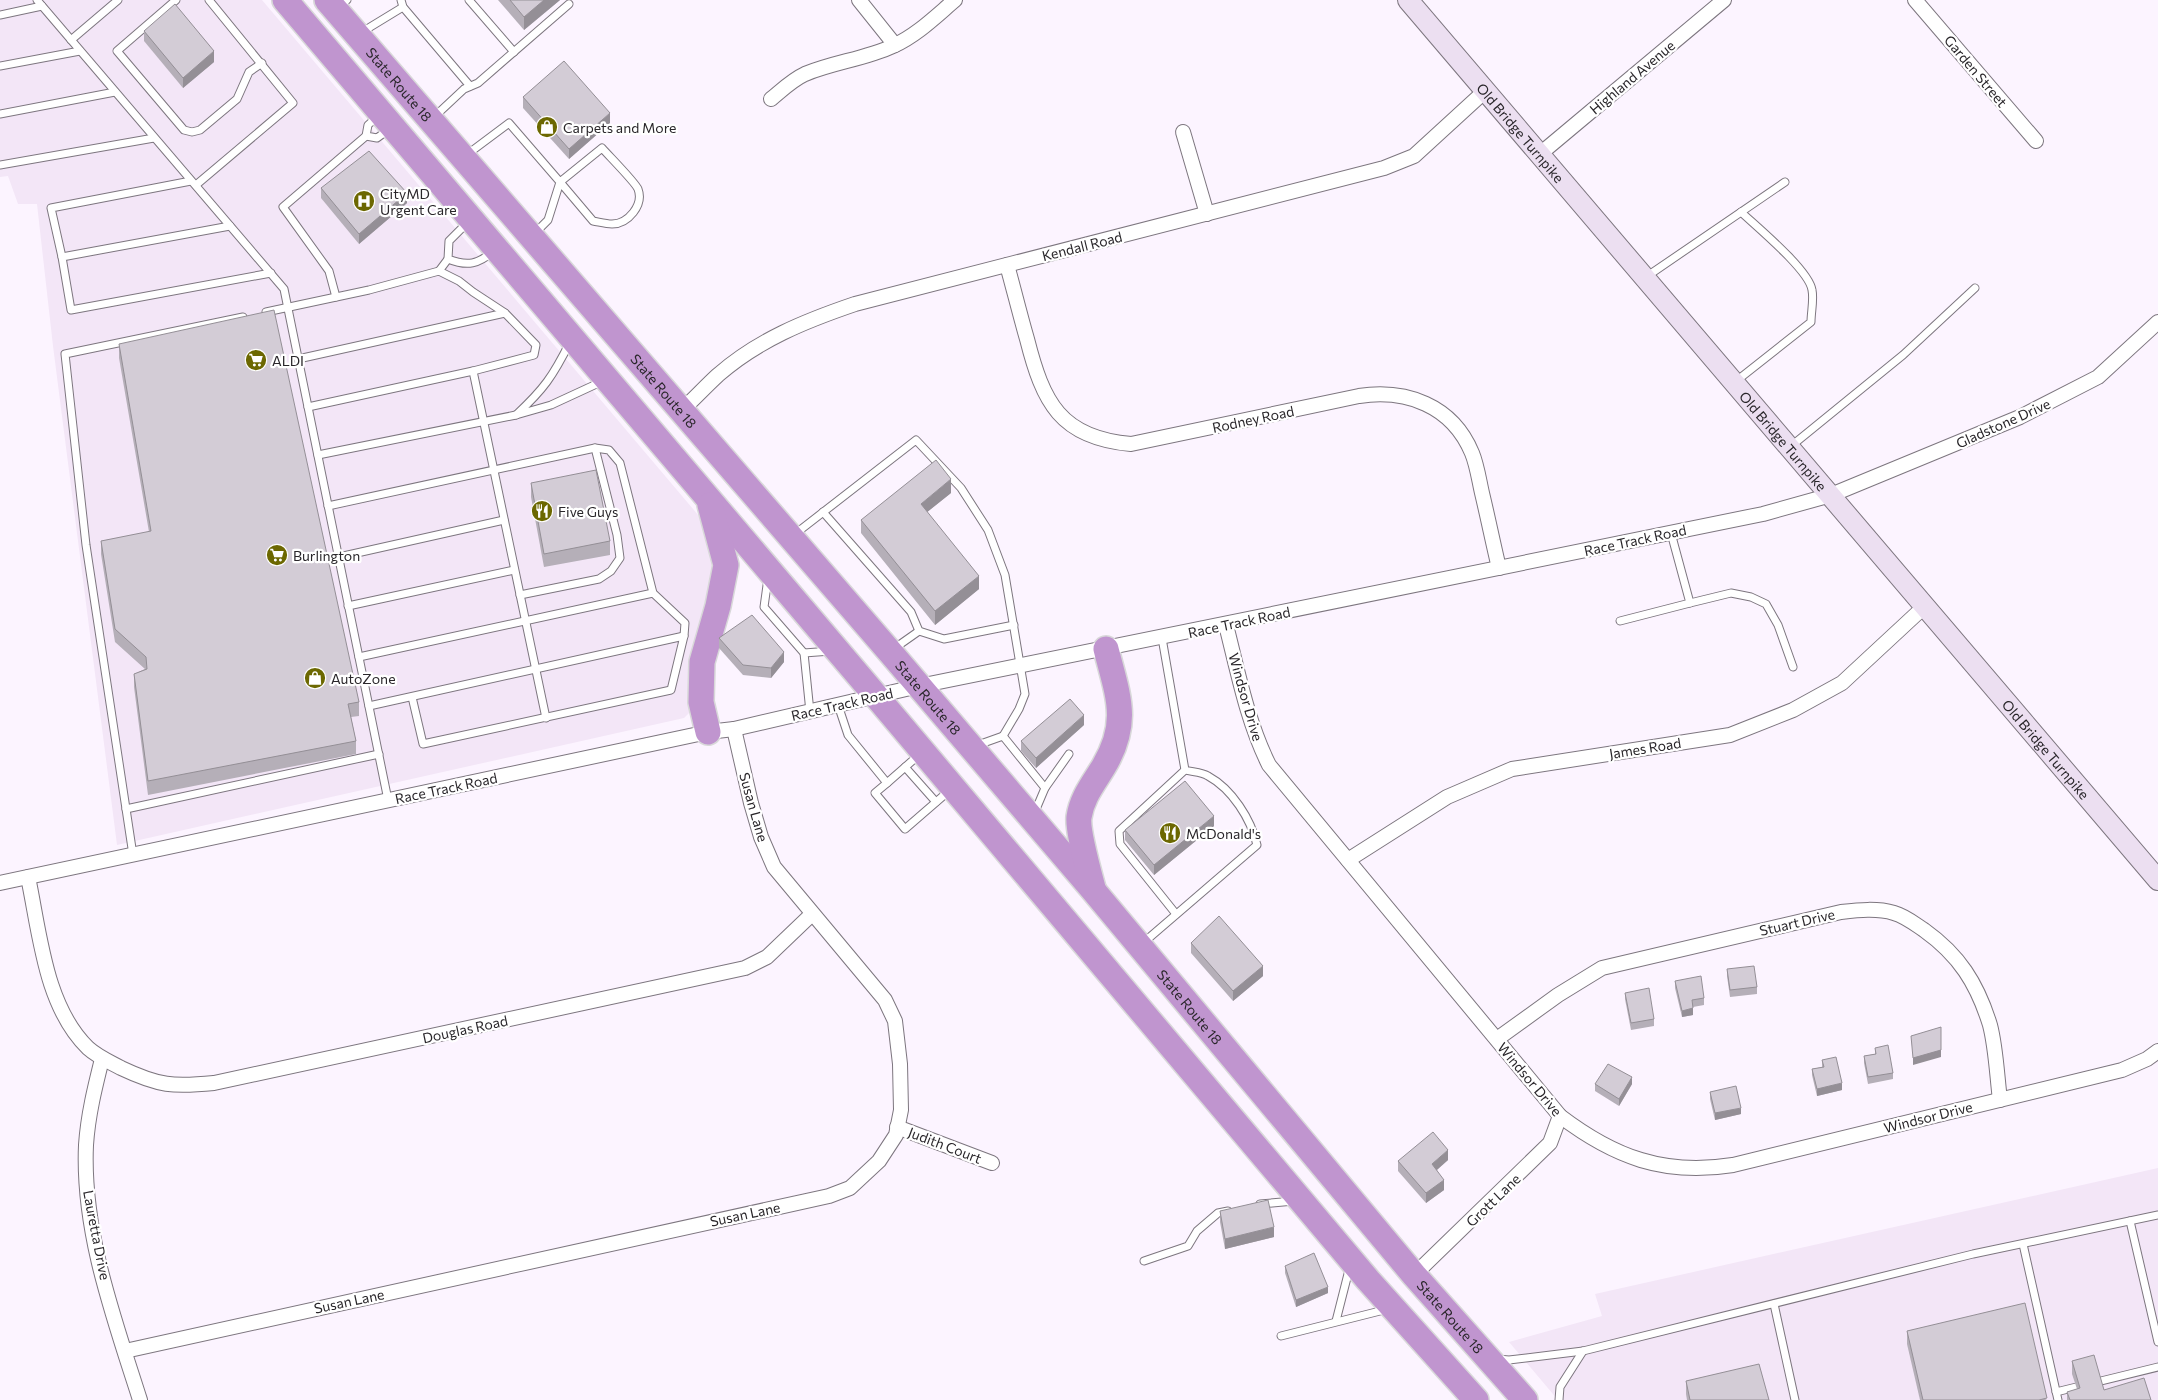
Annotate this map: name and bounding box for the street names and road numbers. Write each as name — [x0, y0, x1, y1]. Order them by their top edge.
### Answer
street label: Garden Street — [1941, 32, 2011, 111]
street label: Highland Avenue — [1586, 36, 1678, 118]
street label: State Route 18 — [363, 44, 436, 124]
street label: Old Bridge Turnpike — [1474, 79, 1568, 186]
street label: Kendall Road — [1040, 228, 1124, 264]
street label: State Route 18 — [628, 350, 701, 431]
street label: Old Bridge Turnpike — [1736, 387, 1831, 494]
street label: Gladstone Drive — [1953, 395, 2053, 451]
street label: Rodney Road — [1211, 402, 1295, 436]
street label: Race Track Road — [1582, 521, 1688, 559]
street label: Race Track Road — [1186, 603, 1292, 641]
street label: Windsor Drive — [1225, 651, 1267, 743]
street label: State Route 18 — [892, 657, 965, 738]
street label: Race Track Road — [789, 684, 895, 724]
street label: Old Bridge Turnpike — [1999, 696, 2093, 802]
street label: James Road — [1608, 734, 1682, 762]
street label: Race Track Road — [393, 769, 499, 807]
street label: Susan Lane — [736, 770, 772, 844]
street label: Stuart Drive — [1758, 905, 1836, 939]
street label: State Route 18 — [1154, 966, 1226, 1047]
street label: Douglas Road — [421, 1012, 509, 1046]
street label: Windsor Drive — [1494, 1039, 1566, 1119]
street label: Windsor Drive — [1882, 1098, 1974, 1136]
street label: Judith Court — [906, 1123, 984, 1167]
street label: Grott Lane — [1462, 1170, 1524, 1230]
street label: Lauretta Drive — [80, 1189, 114, 1281]
street label: Susan Lane — [708, 1198, 782, 1230]
street label: State Route 18 — [1414, 1276, 1488, 1357]
street label: Susan Lane — [312, 1285, 386, 1317]

